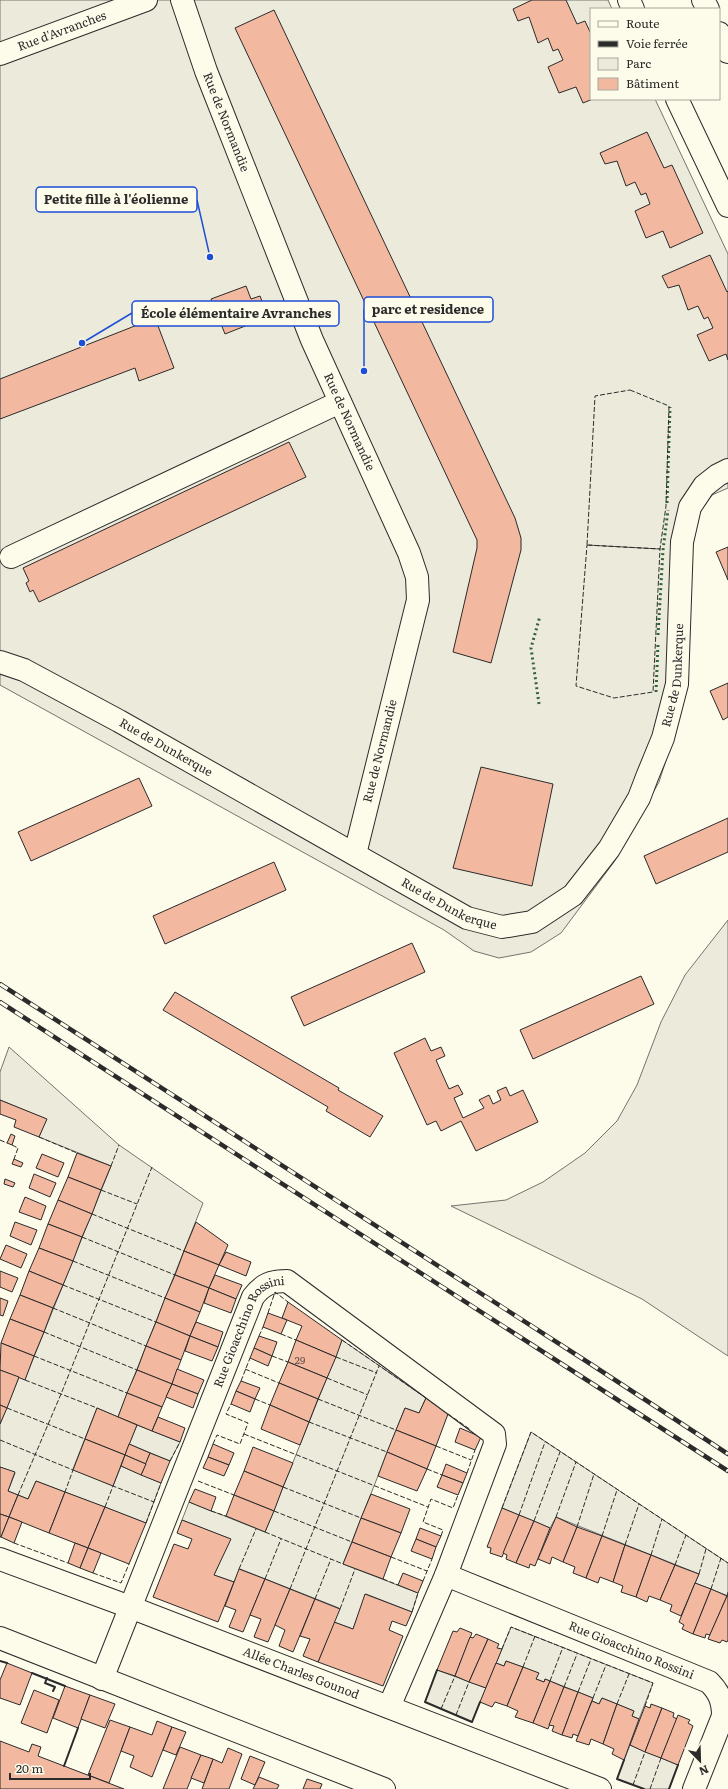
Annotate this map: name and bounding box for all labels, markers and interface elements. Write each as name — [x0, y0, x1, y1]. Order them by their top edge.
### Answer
street label: Rue d'Avranches — [15, 5, 109, 55]
legend — [590, 8, 720, 100]
text: Route — [626, 14, 660, 32]
text: Voie ferrée — [626, 34, 688, 52]
text: Parc — [626, 54, 651, 72]
street label: Rue de Normandie — [199, 69, 255, 174]
text: Bâtiment — [626, 74, 679, 92]
callout: Petite fille à l'éolienne — [36, 187, 197, 212]
text: Petite fille à l'éolienne — [44, 189, 188, 208]
callout: parc et residence — [364, 297, 493, 322]
text: parc et residence — [372, 299, 484, 318]
callout: École élémentaire Avranches — [132, 301, 339, 326]
text: École élémentaire Avranches — [141, 303, 332, 322]
street label: Rue de Normandie — [320, 370, 380, 473]
street label: Rue de Dunkerque — [656, 623, 687, 729]
street label: Rue de Normandie — [358, 697, 401, 804]
street label: Rue de Dunkerque — [116, 713, 216, 780]
street label: Rue de Dunkerque — [398, 873, 499, 933]
street label: Rue Gioacchino Rossini — [208, 1271, 285, 1390]
house number: 29 — [295, 1352, 305, 1367]
street label: Rue Gioacchino Rossini — [566, 1616, 697, 1683]
street label: Allée Charles Gounod — [241, 1642, 363, 1703]
north arrow — [680, 1741, 720, 1781]
scale bar — [10, 1755, 90, 1781]
text: 20 m — [16, 1759, 43, 1777]
text: N — [697, 1762, 712, 1780]

